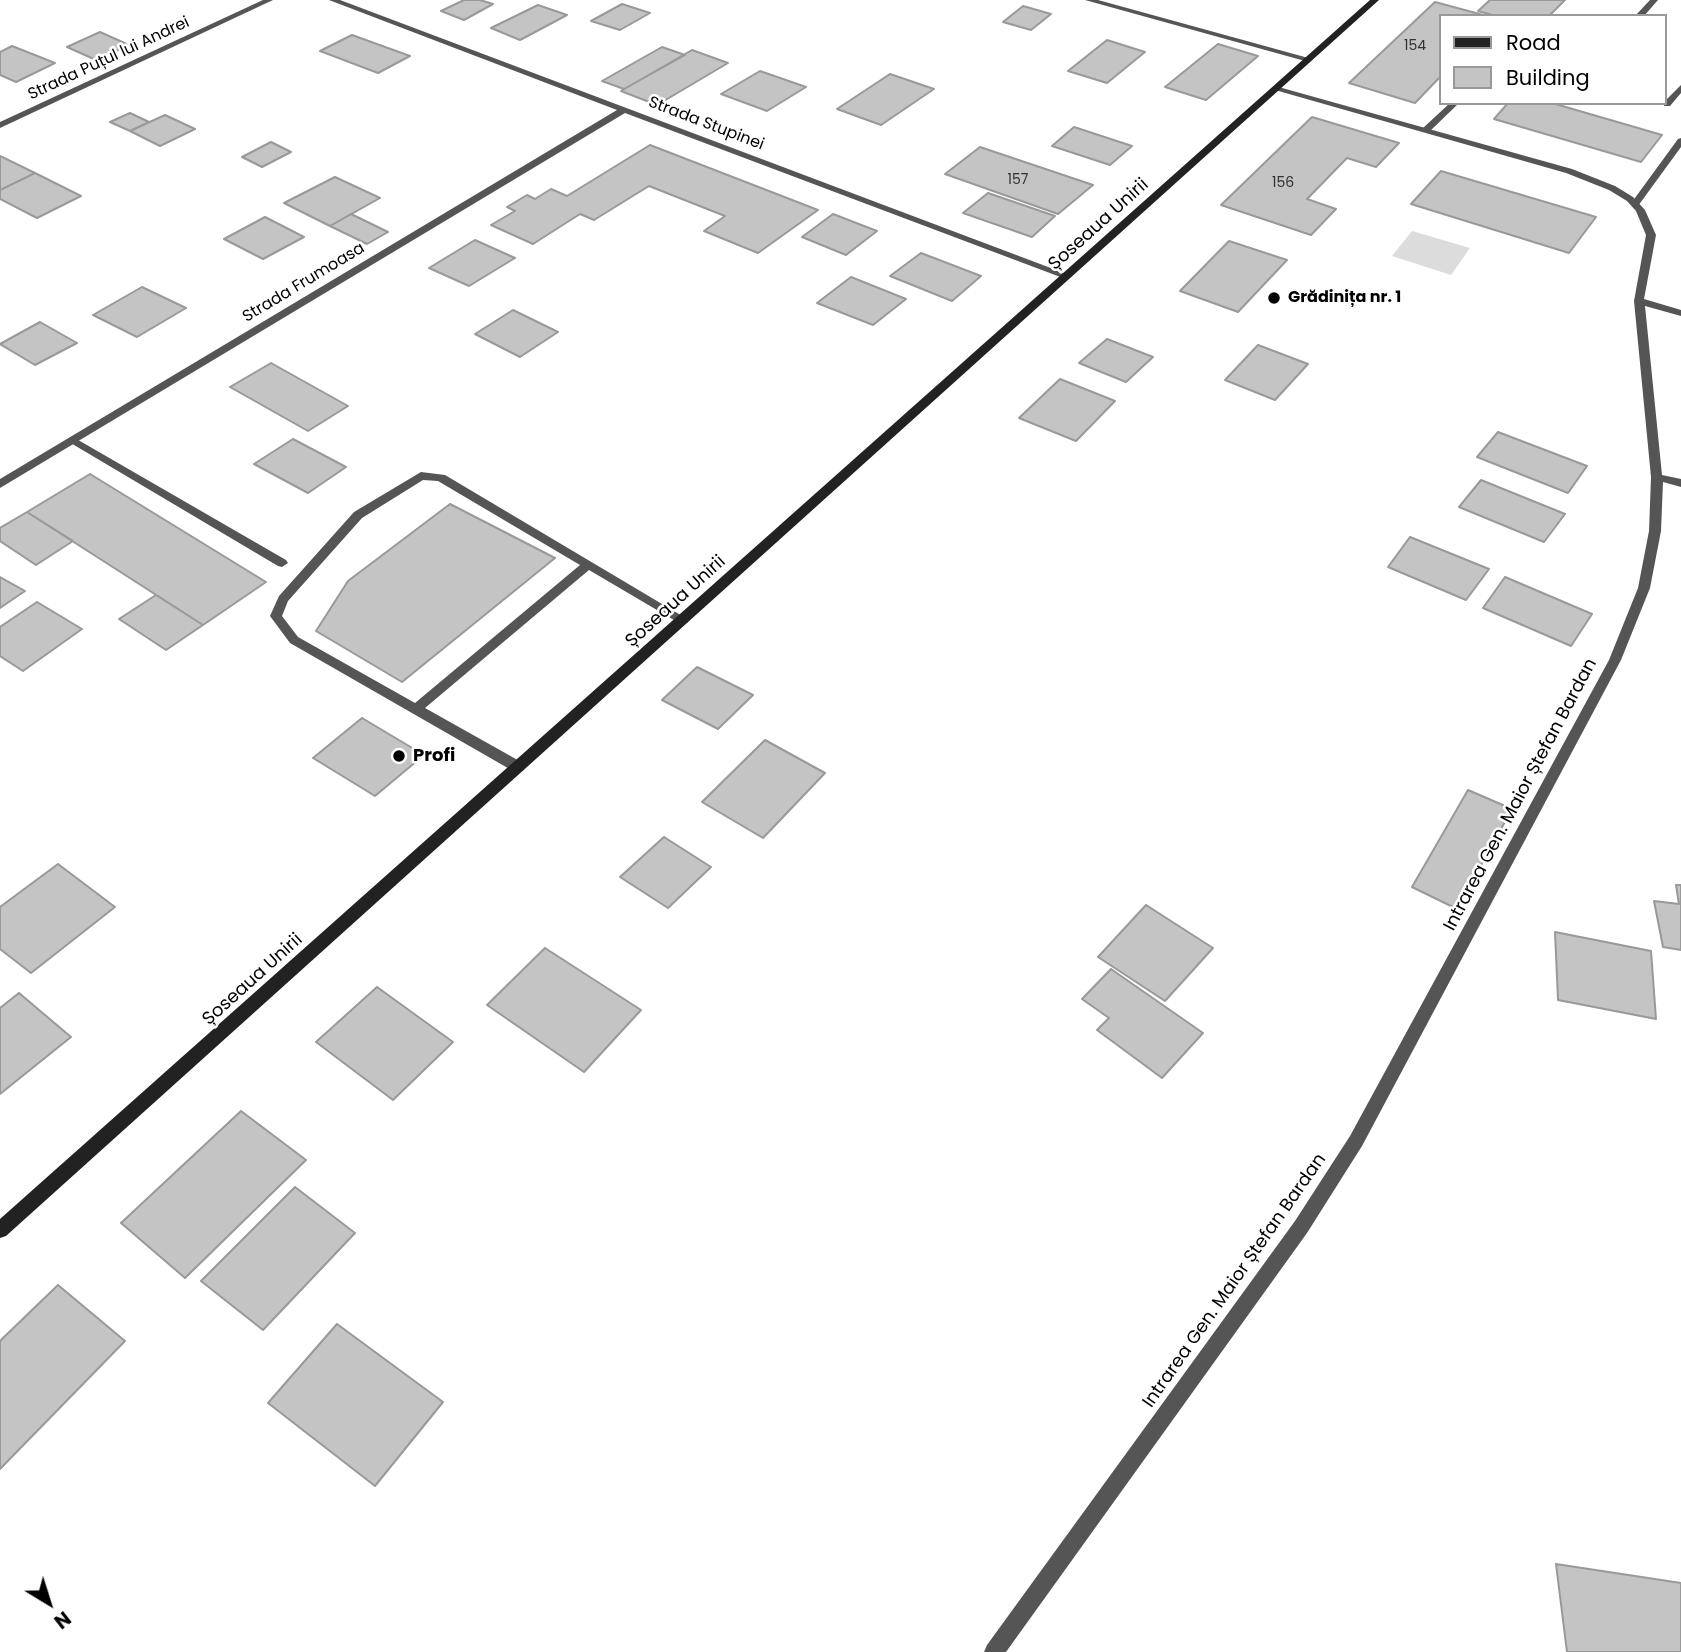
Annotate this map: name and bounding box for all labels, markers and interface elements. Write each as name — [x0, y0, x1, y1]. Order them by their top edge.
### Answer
street label: Strada Puțul lui Andrei — [25, 13, 193, 105]
legend — [1440, 14, 1667, 105]
text: Road — [1506, 28, 1561, 57]
house number: 154 — [1404, 38, 1426, 54]
text: Building — [1506, 63, 1590, 92]
street label: Strada Stupinei — [646, 93, 766, 155]
house number: 157 — [1008, 172, 1028, 188]
street label: Șoseaua Unirii — [1045, 174, 1153, 276]
house number: 156 — [1272, 175, 1294, 191]
street label: Strada Frumoasa — [240, 239, 368, 327]
place label: Grădinița nr. 1 — [1288, 288, 1401, 308]
marker: Grădinița nr. 1 — [1266, 290, 1282, 306]
street label: Șoseaua Unirii — [622, 551, 730, 653]
street label: Intrarea Gen. Maior Ștefan Bardan — [1440, 655, 1602, 935]
place label: Profi — [413, 745, 455, 767]
marker: Profi — [391, 748, 407, 764]
street label: Șoseaua Unirii — [199, 929, 307, 1031]
street label: Intrarea Gen. Maior Ștefan Bardan — [1139, 1150, 1331, 1412]
north arrow — [14, 1568, 84, 1638]
text: N — [48, 1605, 76, 1635]

